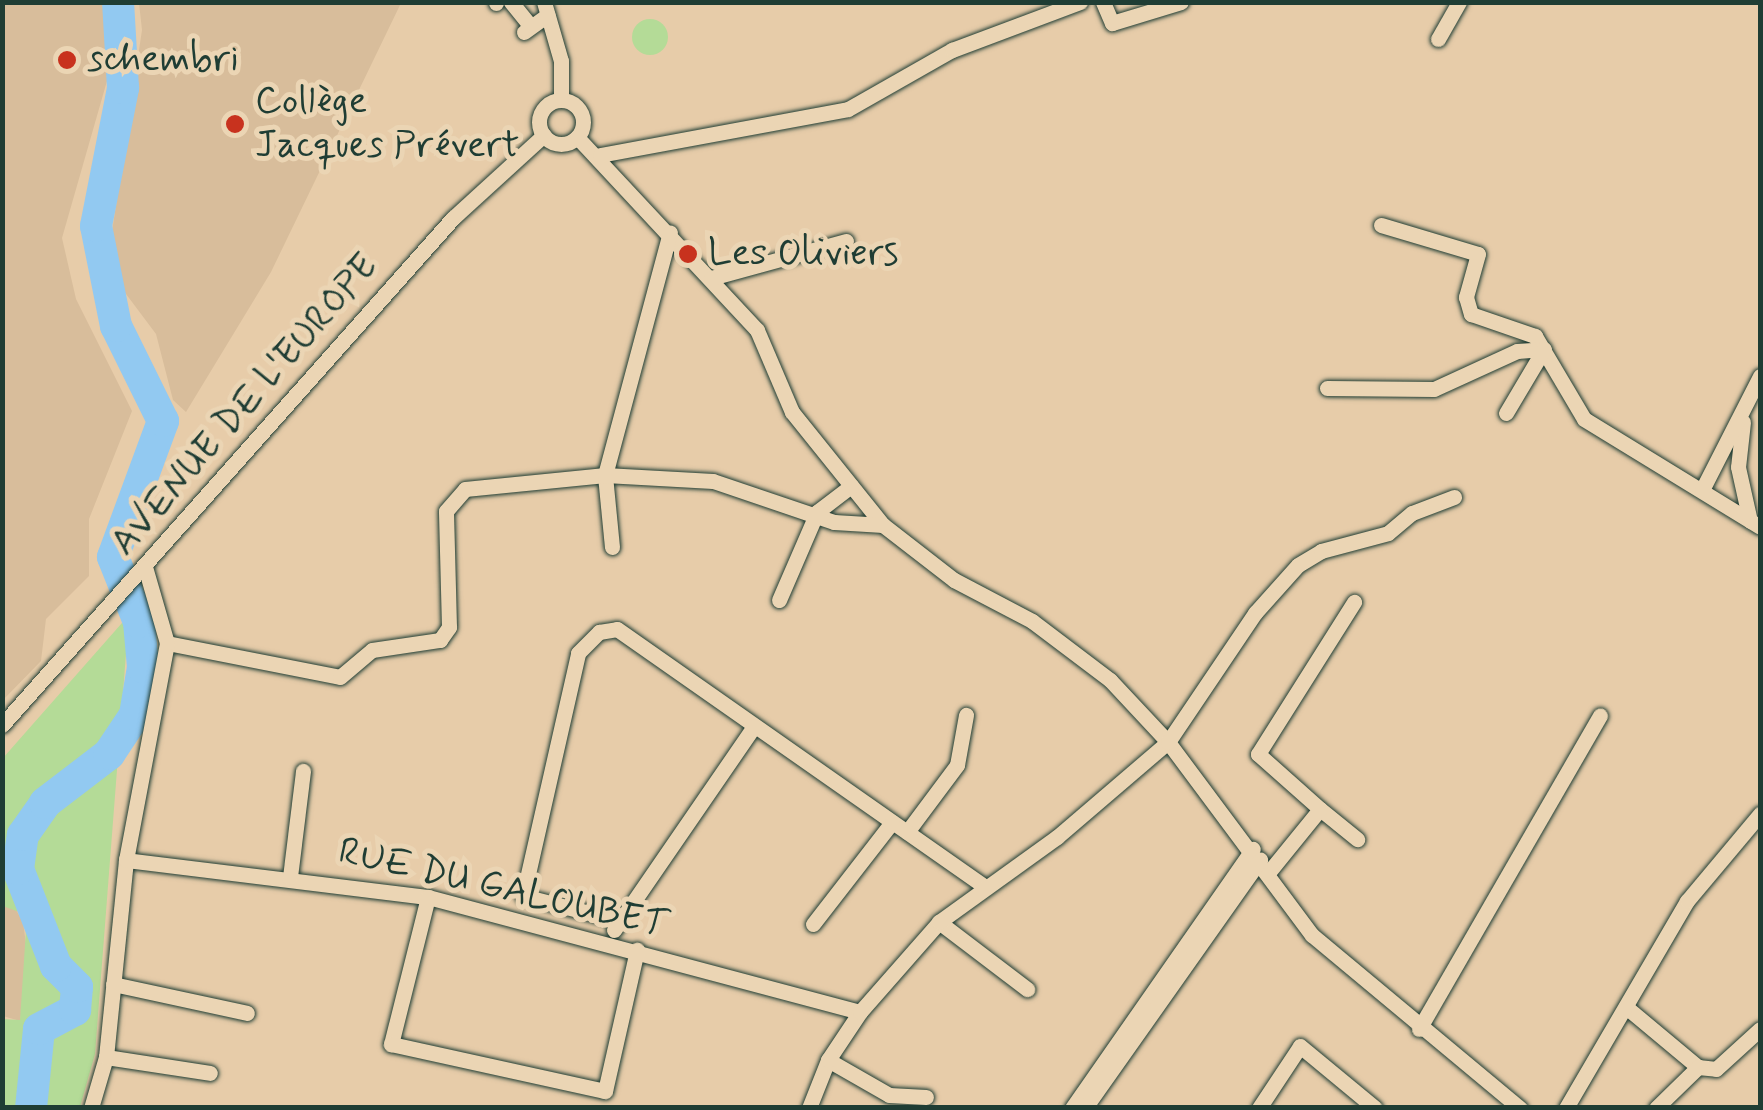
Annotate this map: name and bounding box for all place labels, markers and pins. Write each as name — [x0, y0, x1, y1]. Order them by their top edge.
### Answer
place label: schembri — [87, 37, 239, 83]
marker: schembri — [56, 49, 78, 71]
place label: Collège Jacques Prévert — [255, 79, 518, 168]
marker: Collège Jacques Prévert — [224, 113, 246, 135]
place label: Les Oliviers — [708, 231, 899, 277]
marker: Les Oliviers — [677, 243, 699, 265]

